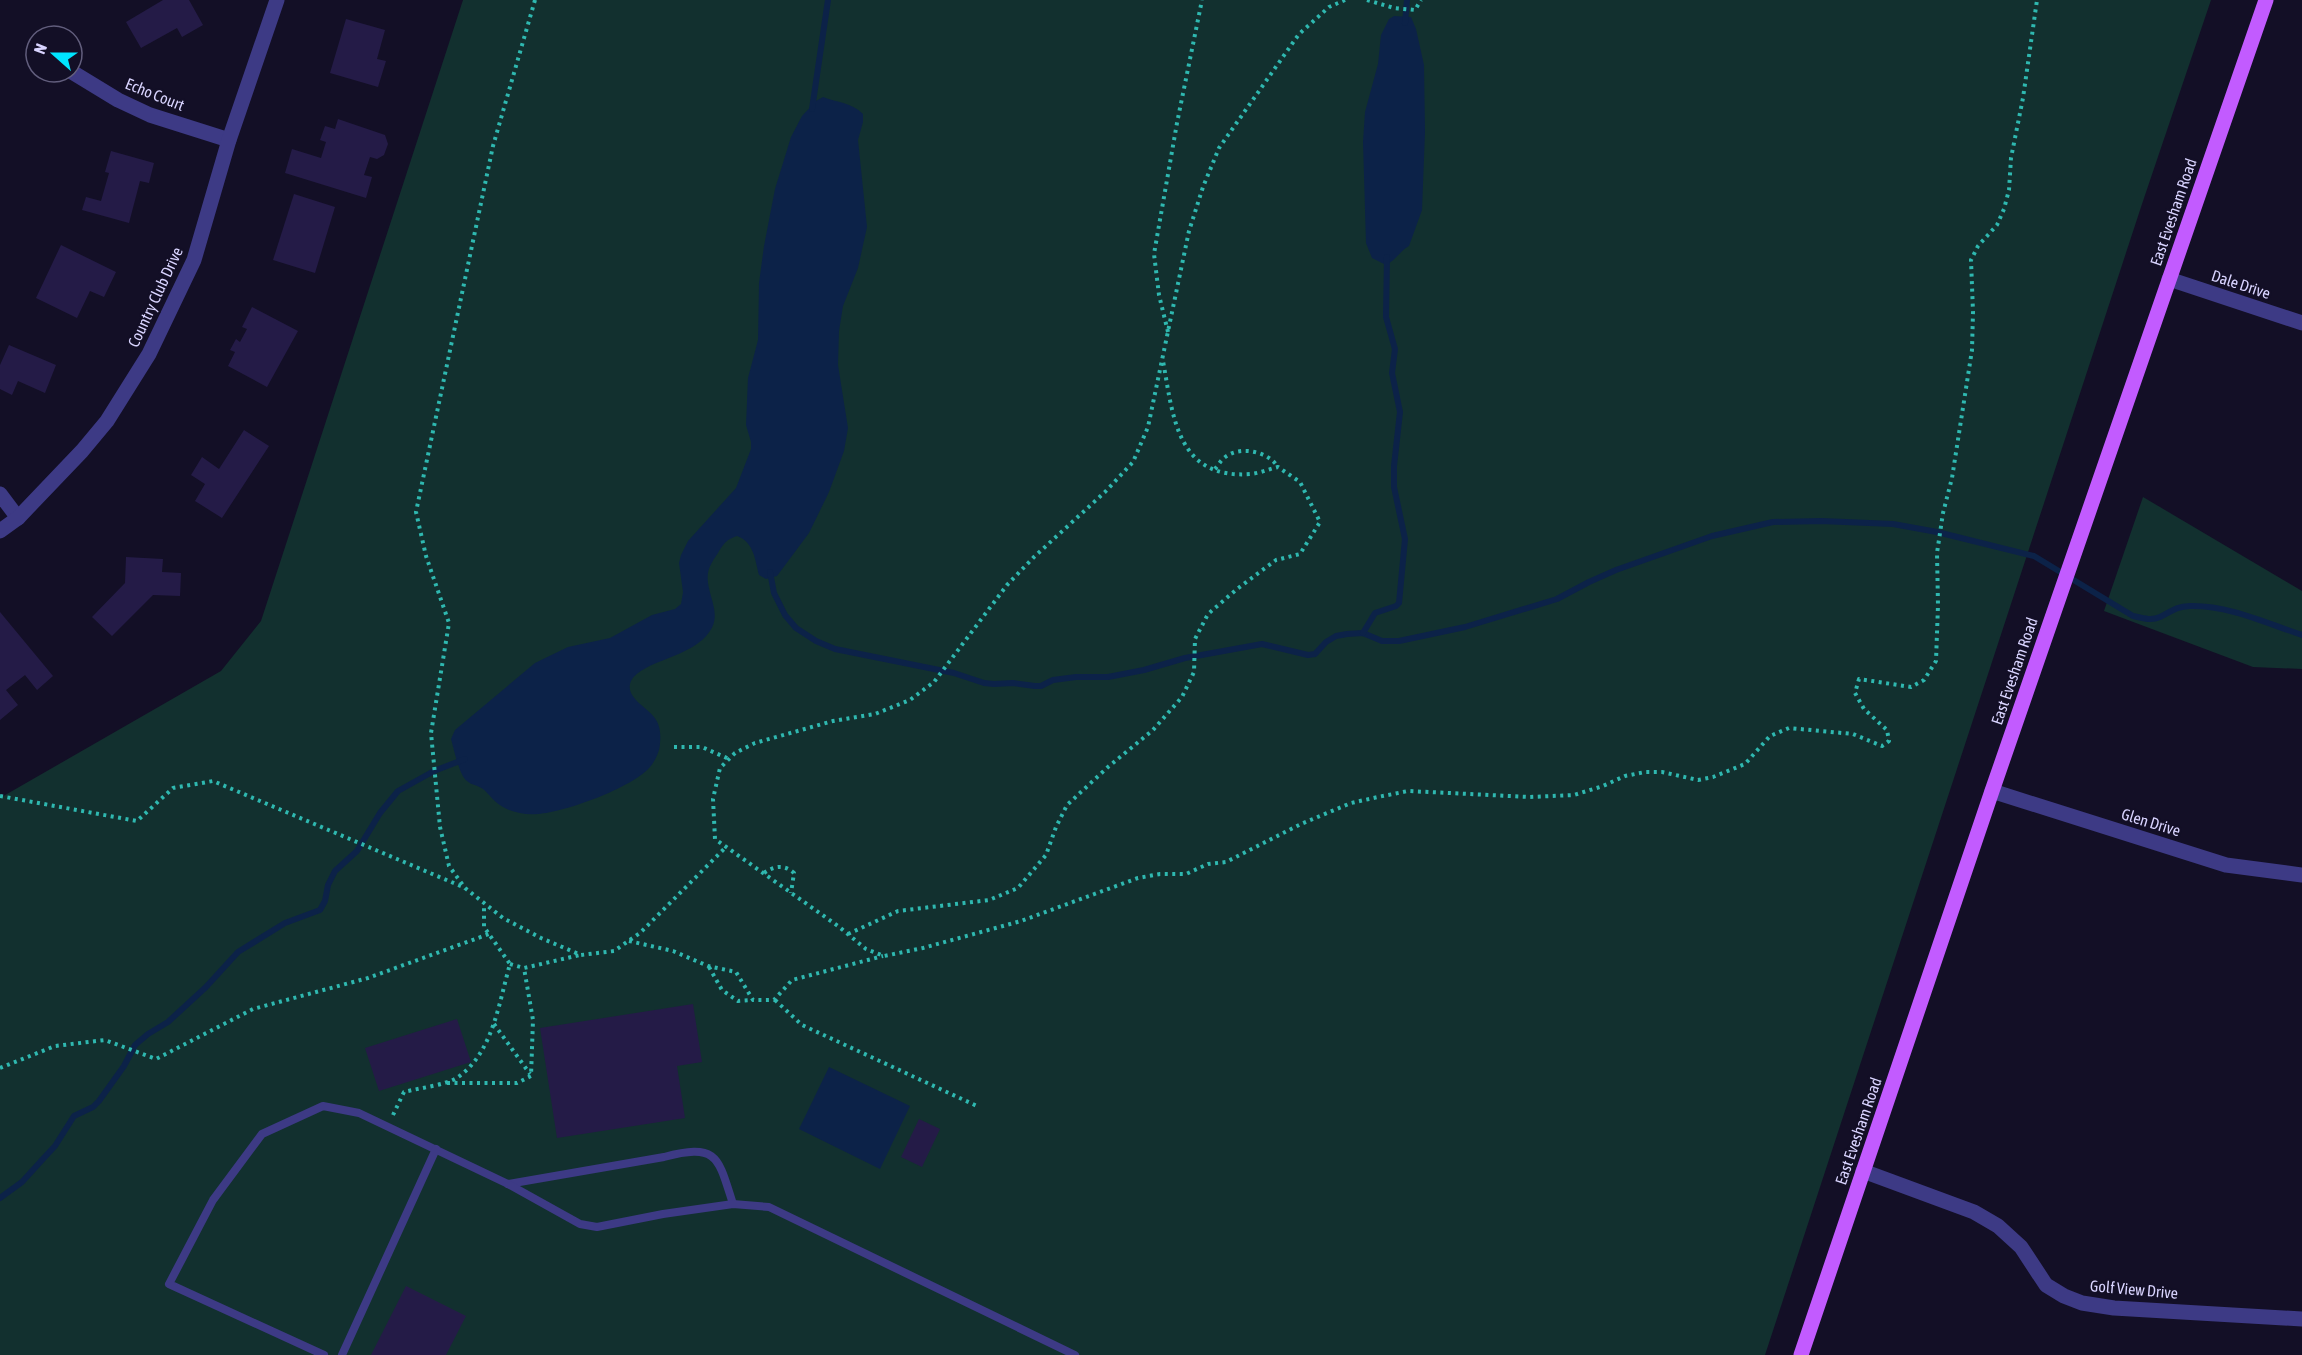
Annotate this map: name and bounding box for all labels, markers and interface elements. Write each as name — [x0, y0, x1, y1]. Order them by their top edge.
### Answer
north arrow — [24, 24, 84, 84]
text: N — [30, 41, 50, 56]
street label: Echo Court — [123, 74, 187, 114]
street label: East Evesham Road — [2146, 156, 2200, 268]
street label: Country Club Drive — [124, 244, 187, 350]
street label: Dale Drive — [2209, 266, 2273, 302]
street label: East Evesham Road — [1987, 615, 2041, 727]
street label: Glen Drive — [2119, 804, 2183, 840]
street label: East Evesham Road — [1831, 1075, 1885, 1187]
street label: Golf View Drive — [2089, 1276, 2179, 1302]

